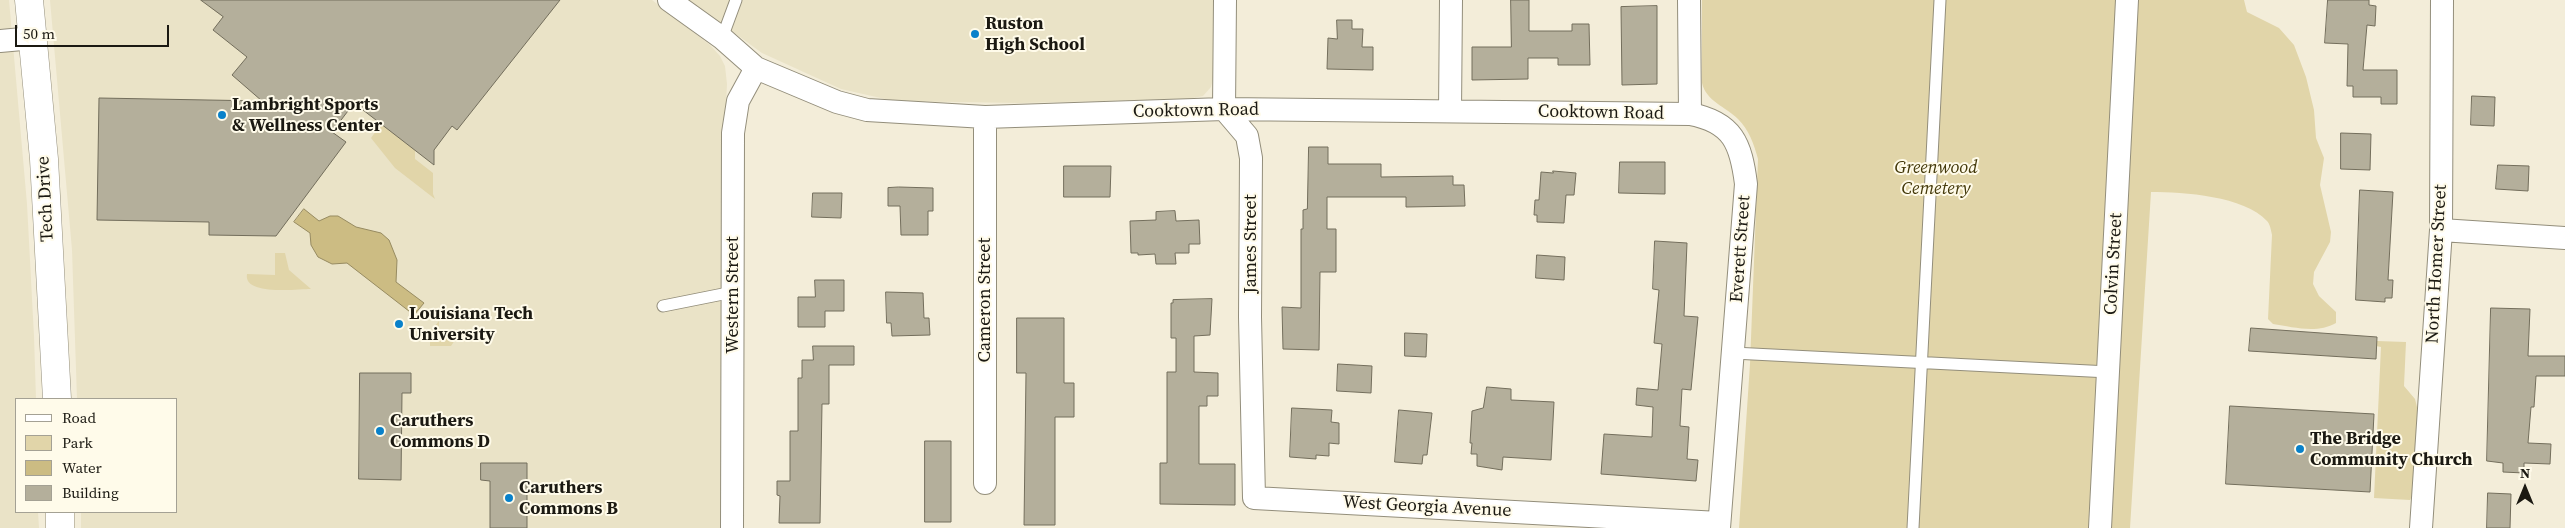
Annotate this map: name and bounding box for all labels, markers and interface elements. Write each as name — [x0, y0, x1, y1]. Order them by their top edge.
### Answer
place label: Ruston High School — [985, 13, 1085, 56]
scale bar — [18, 15, 171, 47]
text: 50 m — [23, 23, 55, 44]
marker: Ruston High School — [969, 28, 981, 40]
place label: Lambright Sports & Wellness Center — [232, 94, 382, 136]
street label: Cooktown Road — [1133, 99, 1259, 123]
street label: Cooktown Road — [1538, 101, 1664, 125]
marker: Lambright Sports & Wellness Center — [216, 109, 228, 121]
street label: Tech Drive — [33, 156, 59, 242]
park label: Greenwood Cemetery — [1894, 157, 1978, 200]
street label: North Homer Street — [2422, 184, 2452, 344]
street label: James Street — [1240, 194, 1262, 294]
street label: Everett Street — [1726, 195, 1756, 303]
street label: Colvin Street — [2101, 212, 2127, 316]
street label: Western Street — [722, 236, 744, 354]
street label: Cameron Street — [974, 238, 996, 362]
place label: Louisiana Tech University — [409, 303, 533, 346]
marker: Louisiana Tech University — [393, 318, 405, 330]
legend — [15, 398, 178, 513]
text: Road — [62, 407, 96, 428]
place label: Caruthers Commons D — [390, 410, 490, 452]
marker: Caruthers Commons D — [374, 425, 386, 437]
place label: The Bridge Community Church — [2310, 428, 2473, 470]
text: Park — [62, 432, 93, 453]
marker: The Bridge Community Church — [2294, 443, 2306, 455]
text: Water — [62, 457, 102, 478]
north arrow — [2500, 463, 2550, 513]
text: N — [2520, 463, 2530, 483]
place label: Caruthers Commons B — [519, 477, 618, 520]
text: Building — [62, 482, 119, 503]
marker: Caruthers Commons B — [503, 492, 515, 504]
street label: West Georgia Avenue — [1342, 492, 1512, 522]

